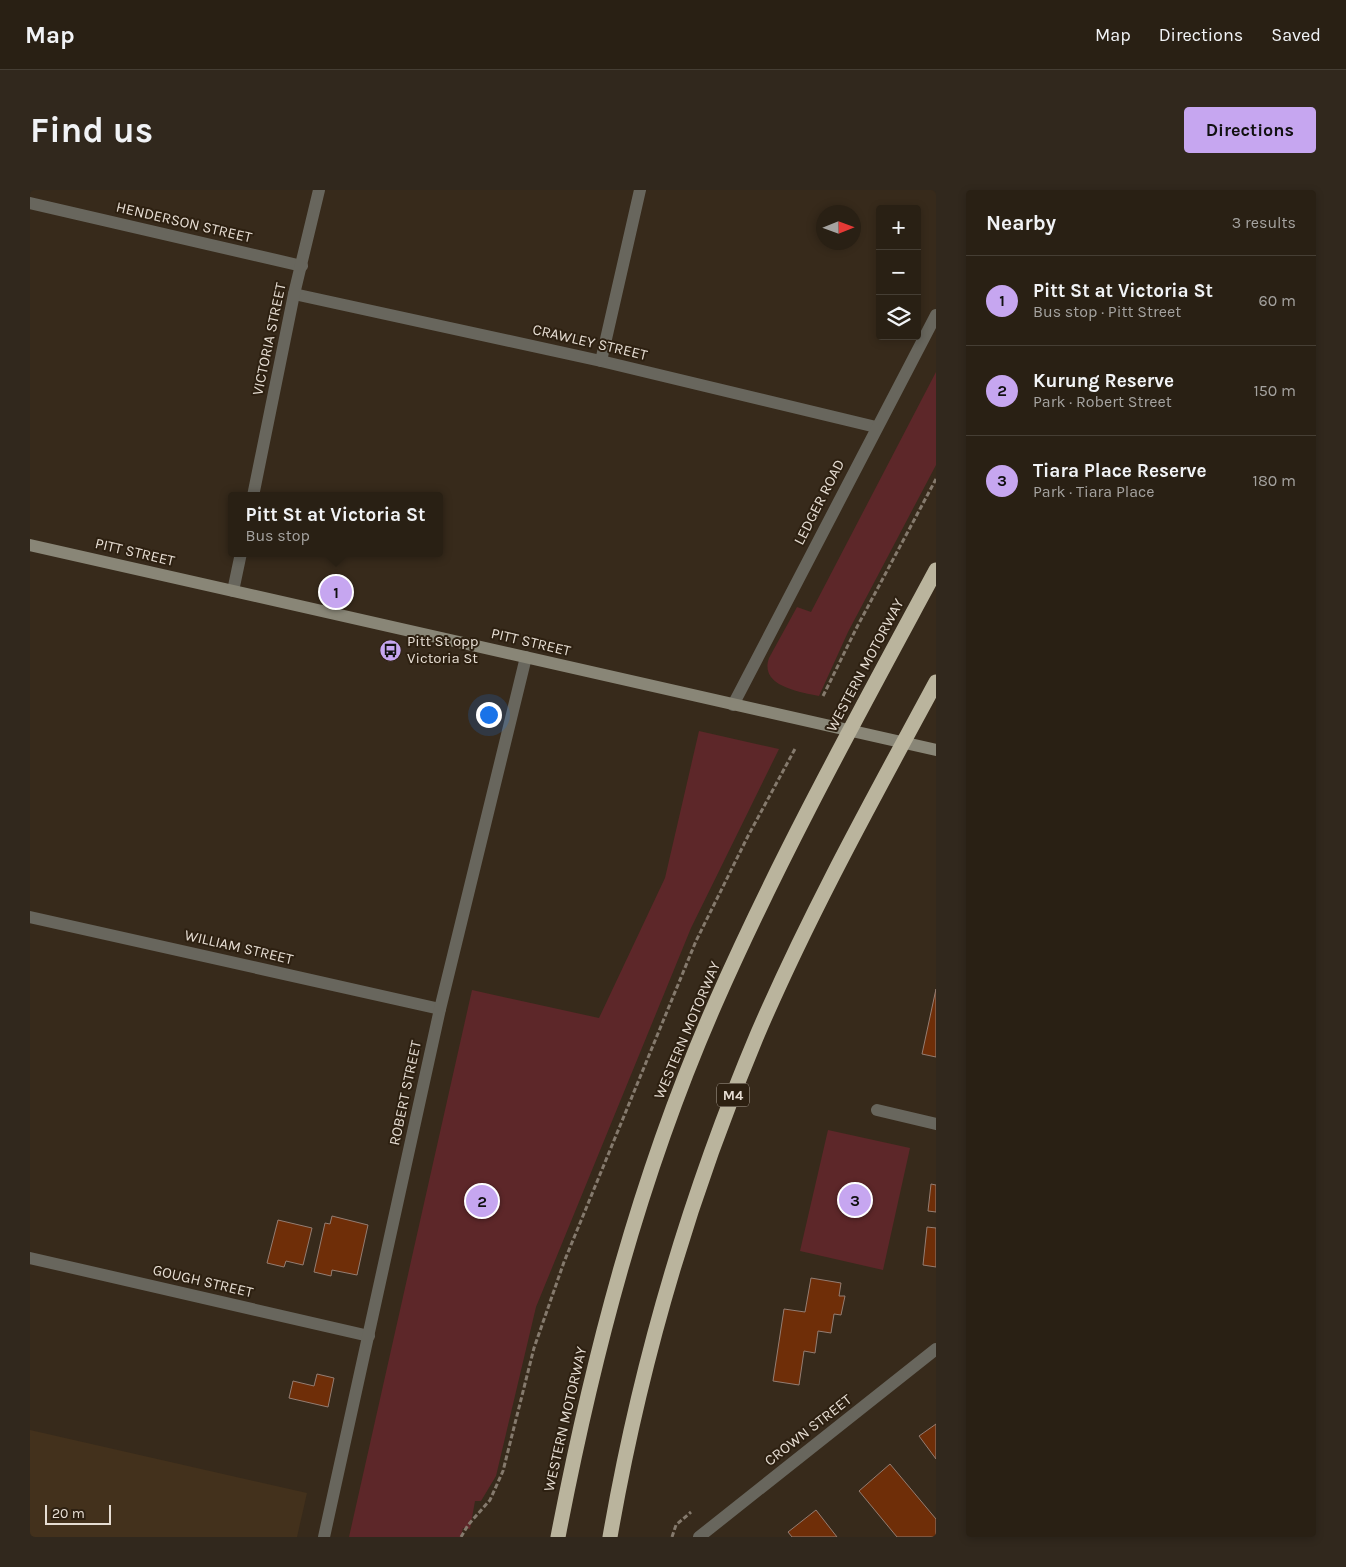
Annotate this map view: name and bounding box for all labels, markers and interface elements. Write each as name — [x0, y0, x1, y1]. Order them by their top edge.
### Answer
text: Map — [25, 21, 75, 49]
text: Map — [1095, 24, 1131, 46]
text: Directions — [1159, 24, 1243, 46]
text: Saved — [1271, 24, 1321, 46]
button: Directions — [1184, 107, 1316, 153]
text: Find us — [30, 110, 153, 151]
street label: HENDERSON STREET — [114, 198, 254, 247]
north arrow — [816, 205, 861, 250]
map controls — [876, 205, 921, 340]
button: + — [876, 205, 921, 250]
text: Nearby — [986, 211, 1056, 235]
text: 3 results — [1232, 213, 1296, 232]
button: − — [876, 250, 921, 295]
text: Pitt St at Victoria St — [1033, 280, 1213, 302]
street label: VICTORIA STREET — [248, 281, 290, 397]
text: 1 — [999, 291, 1005, 310]
text: 60 m — [1259, 291, 1296, 310]
button: layers — [876, 295, 921, 340]
text: Bus stop · Pitt Street — [1033, 302, 1181, 321]
street label: CRAWLEY STREET — [531, 320, 650, 364]
text: Kurung Reserve — [1033, 370, 1174, 392]
text: 2 — [997, 381, 1007, 400]
text: 150 m — [1253, 381, 1296, 400]
text: Park · Robert Street — [1033, 392, 1172, 411]
street label: LEDGER ROAD — [790, 456, 848, 548]
text: Tiara Place Reserve — [1033, 460, 1206, 482]
text: 3 — [997, 471, 1007, 490]
text: 180 m — [1253, 471, 1296, 490]
text: Park · Tiara Place — [1033, 482, 1155, 501]
popup — [228, 492, 443, 557]
text: Pitt St at Victoria St — [245, 504, 426, 526]
text: Bus stop — [245, 526, 310, 545]
street label: PITT STREET — [93, 534, 177, 570]
pin: 1 — [320, 573, 352, 611]
street label: WESTERN MOTORWAY — [822, 595, 908, 735]
street label: PITT STREET — [489, 624, 573, 660]
place label: Pitt St opp Victoria St — [407, 632, 479, 667]
bus stop icon: Pitt St opp Victoria St — [379, 638, 403, 662]
your location — [476, 702, 502, 728]
street label: WILLIAM STREET — [183, 926, 296, 968]
street label: WESTERN MOTORWAY — [650, 958, 724, 1102]
street label: ROBERT STREET — [385, 1038, 425, 1147]
road number: M4 — [717, 1084, 749, 1106]
pin: 3 — [839, 1181, 871, 1219]
pin: 2 — [466, 1182, 498, 1220]
street label: GOUGH STREET — [151, 1261, 255, 1301]
street label: WESTERN MOTORWAY — [540, 1344, 591, 1493]
street label: CROWN STREET — [761, 1390, 855, 1470]
scale bar — [45, 1502, 111, 1525]
text: 20 m — [52, 1505, 85, 1522]

